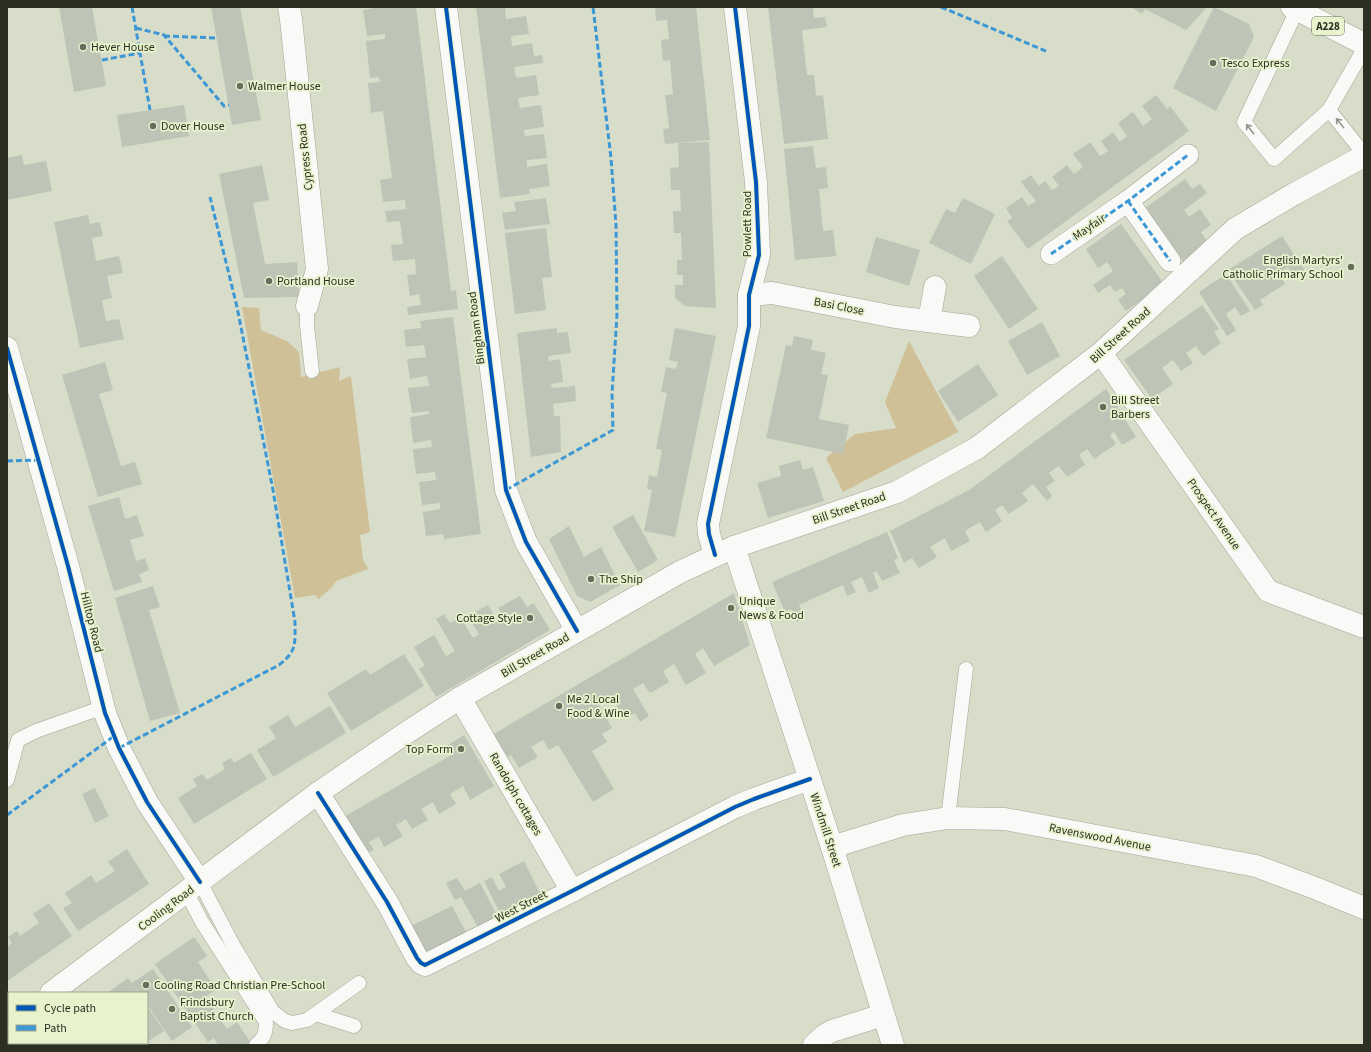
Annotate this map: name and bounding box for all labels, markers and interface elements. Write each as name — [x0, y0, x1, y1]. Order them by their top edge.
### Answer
road number: A228 — [1312, 17, 1344, 35]
place label: Hever House — [91, 39, 155, 56]
marker: Hever House — [78, 42, 88, 52]
place label: Tesco Express — [1221, 55, 1290, 72]
marker: Tesco Express — [1208, 58, 1218, 68]
place label: Walmer House — [248, 78, 321, 95]
marker: Walmer House — [235, 81, 245, 91]
place label: Dover House — [161, 118, 225, 135]
one-way arrow — [1335, 118, 1344, 129]
marker: Dover House — [148, 121, 158, 131]
street label: Cypress Road — [294, 123, 317, 191]
one-way arrow — [1245, 123, 1254, 134]
street label: Powlett Road — [739, 191, 756, 257]
street label: Mayfair — [1069, 210, 1110, 245]
place label: English Martyrs' Catholic Primary School — [1222, 252, 1343, 283]
marker: English Martyrs' Catholic Primary School — [1346, 262, 1356, 272]
place label: Portland House — [277, 273, 355, 290]
marker: Portland House — [264, 276, 274, 286]
street label: Bingham Road — [464, 291, 489, 365]
street label: Basi Close — [812, 293, 866, 320]
street label: Bill Street Road — [1086, 303, 1155, 367]
place label: Bill Street Barbers — [1111, 392, 1160, 423]
marker: Bill Street Barbers — [1098, 402, 1108, 412]
street label: Prospect Avenue — [1183, 475, 1245, 553]
street label: Bill Street Road — [810, 488, 888, 529]
place label: The Ship — [599, 571, 643, 588]
marker: The Ship — [586, 574, 596, 584]
street label: Hilltop Road — [76, 590, 107, 654]
place label: Unique News & Food — [739, 593, 804, 624]
marker: Unique News & Food — [726, 603, 736, 613]
place label: Cottage Style — [456, 610, 522, 627]
marker: Cottage Style — [525, 613, 535, 623]
street label: Bill Street Road — [498, 629, 573, 682]
place label: Me 2 Local Food & Wine — [567, 691, 629, 722]
marker: Me 2 Local Food & Wine — [554, 701, 564, 711]
place label: Top Form — [405, 741, 453, 758]
marker: Top Form — [456, 744, 466, 754]
street label: Randolph cottages — [485, 750, 546, 839]
street label: Windmill Street — [806, 791, 846, 869]
street label: Ravenswood Avenue — [1047, 819, 1152, 856]
street label: Cooling Road — [135, 882, 198, 935]
street label: West Street — [492, 886, 550, 927]
place label: Cooling Road Christian Pre-School — [154, 977, 325, 994]
marker: Cooling Road Christian Pre-School — [141, 980, 151, 990]
legend — [8, 992, 148, 1044]
place label: Frindsbury Baptist Church — [180, 994, 254, 1025]
text: Cycle path — [44, 1000, 96, 1017]
marker: Frindsbury Baptist Church — [167, 1004, 177, 1014]
text: Path — [44, 1020, 67, 1037]

